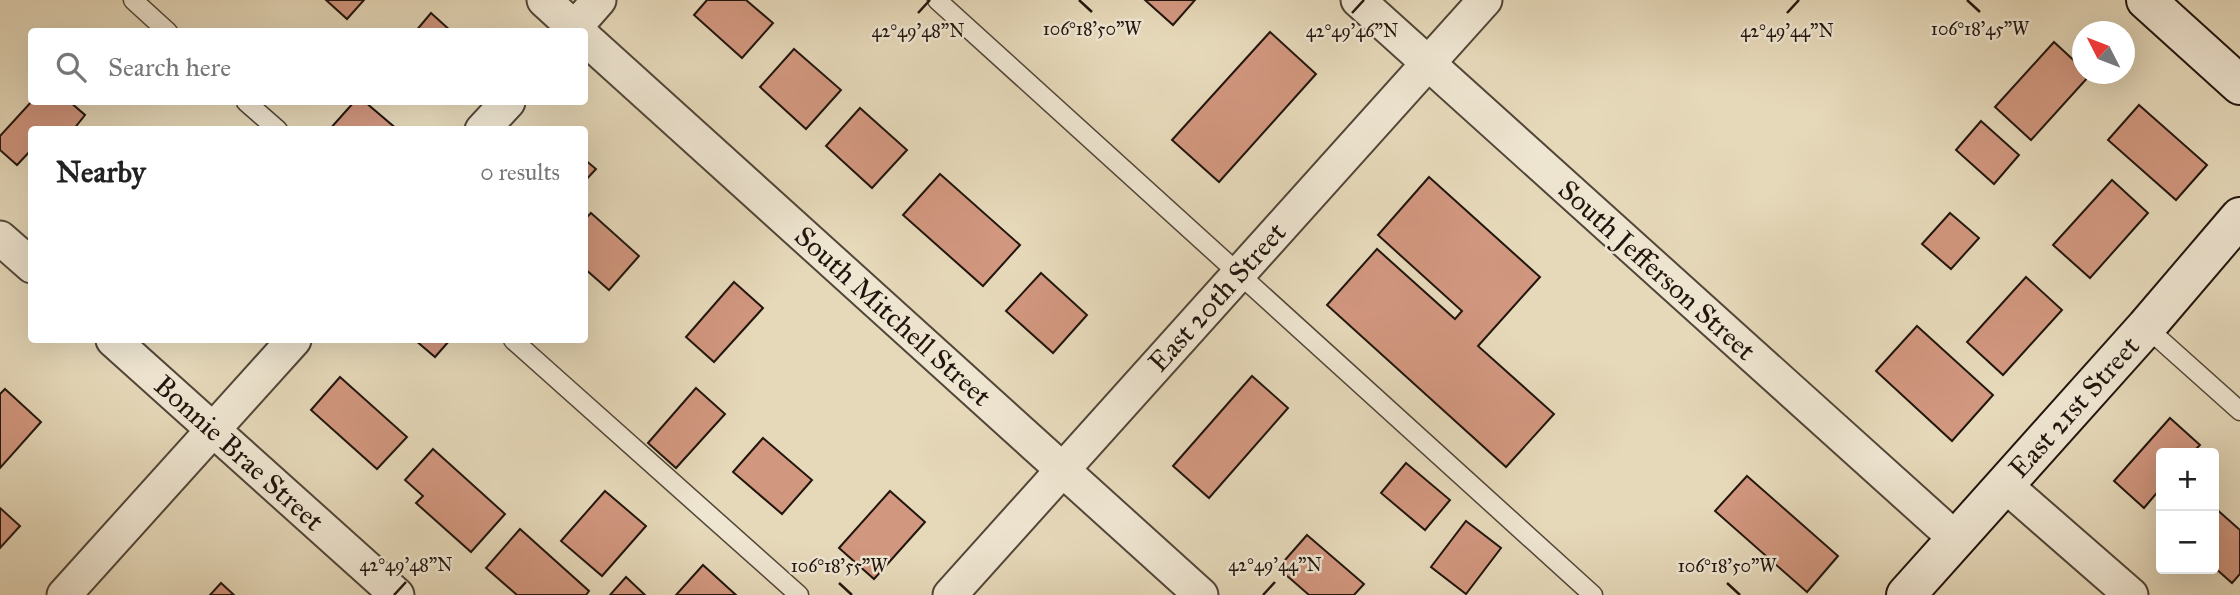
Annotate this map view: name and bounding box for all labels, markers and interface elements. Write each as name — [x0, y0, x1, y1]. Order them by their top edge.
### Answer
text: 106°18'50"W — [1043, 18, 1142, 40]
text: 106°18'45"W — [1931, 18, 2030, 40]
text: 42°49'48"N — [872, 20, 964, 42]
text: 42°49'46"N — [1306, 20, 1398, 42]
text: 42°49'44"N — [1740, 20, 1834, 42]
north arrow — [2072, 21, 2135, 84]
search box — [28, 28, 588, 105]
icon: search — [52, 48, 90, 86]
text: Search here — [108, 51, 231, 83]
text: Nearby — [56, 154, 146, 190]
text: 0 results — [480, 158, 560, 186]
street label: South Jefferson Street — [1551, 172, 1763, 368]
street label: East 20th Street — [1141, 215, 1293, 379]
street label: South Mitchell Street — [787, 218, 999, 414]
street label: East 21st Street — [2001, 329, 2147, 485]
street label: Bonnie Brae Street — [147, 368, 331, 538]
map controls — [2156, 448, 2219, 574]
button: + — [2156, 448, 2219, 511]
button: − — [2156, 511, 2219, 574]
text: 42°49'48"N — [360, 554, 452, 576]
text: 42°49'44"N — [1228, 554, 1322, 576]
text: 106°18'55"W — [791, 555, 888, 577]
text: 106°18'50"W — [1678, 555, 1777, 577]

